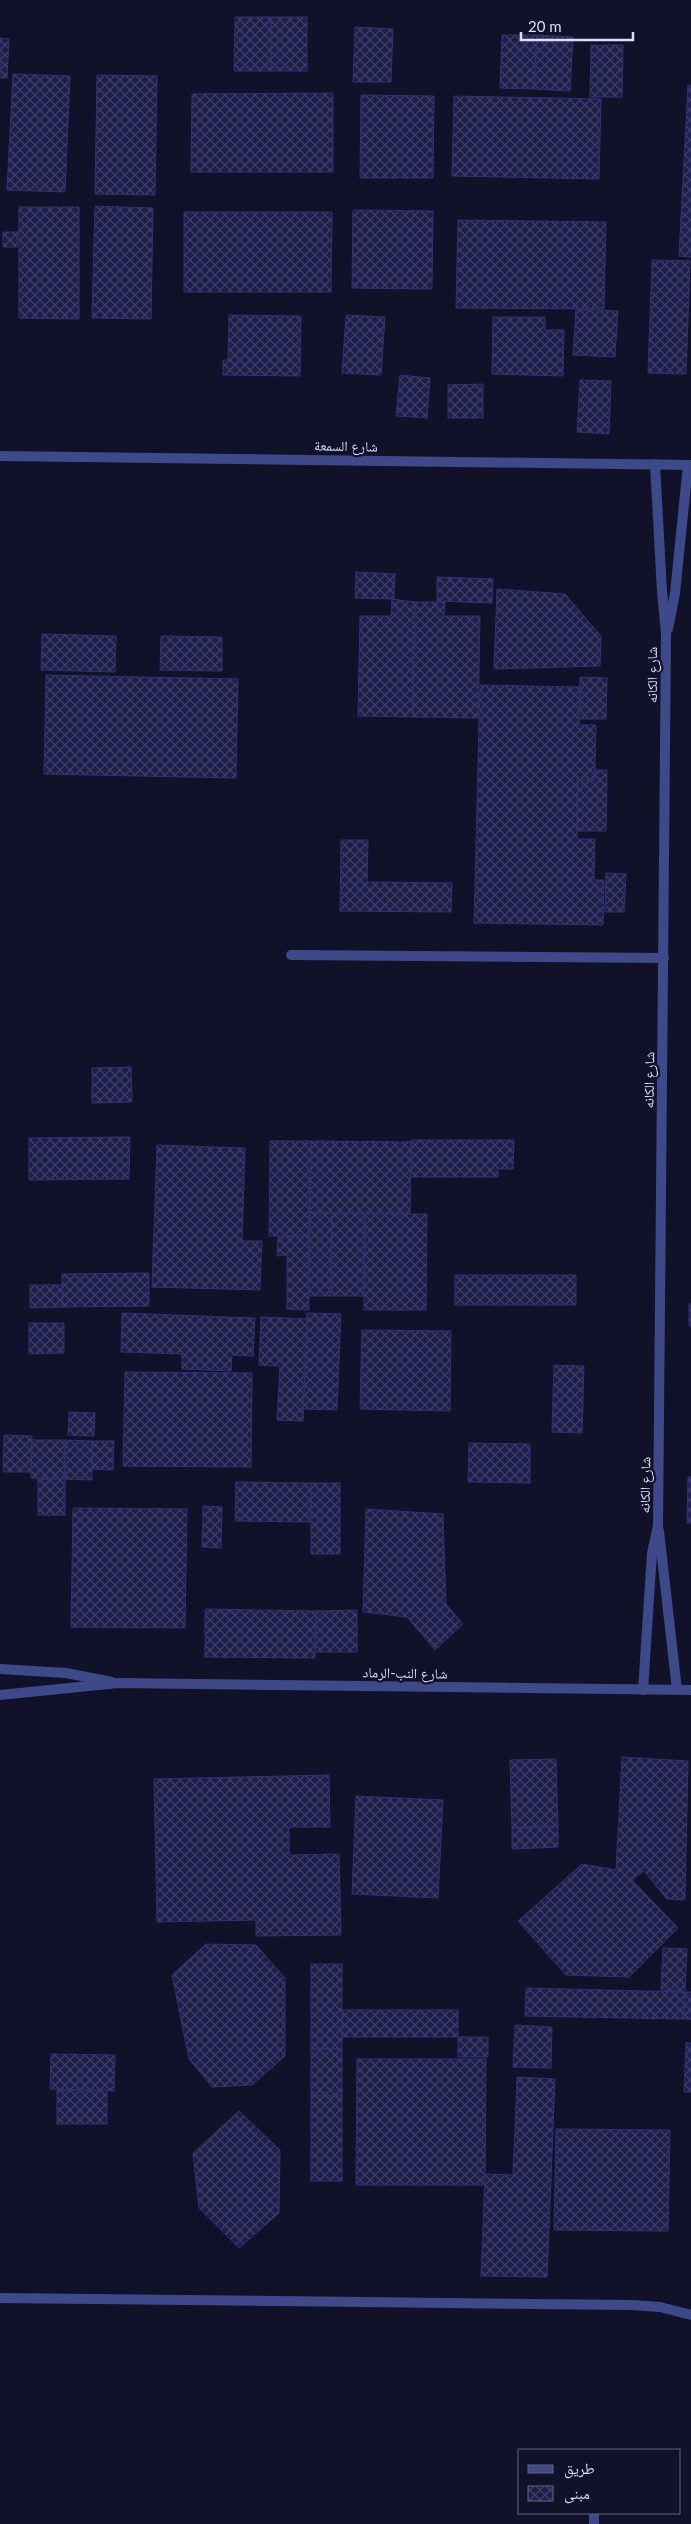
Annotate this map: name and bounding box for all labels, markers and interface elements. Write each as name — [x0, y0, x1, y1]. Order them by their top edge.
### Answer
scale bar — [521, 10, 634, 42]
text: 20 m — [528, 17, 562, 35]
street label: شارع السمعة — [314, 436, 378, 457]
street label: شارع الكانه — [643, 647, 662, 703]
street label: شارع الكانه — [640, 1052, 659, 1108]
street label: شارع الكانه — [636, 1457, 655, 1513]
street label: شارع النب-الرماد — [362, 1663, 448, 1684]
legend — [518, 2449, 681, 2514]
text: طريق — [564, 2459, 595, 2479]
text: مبنى — [564, 2484, 590, 2504]

